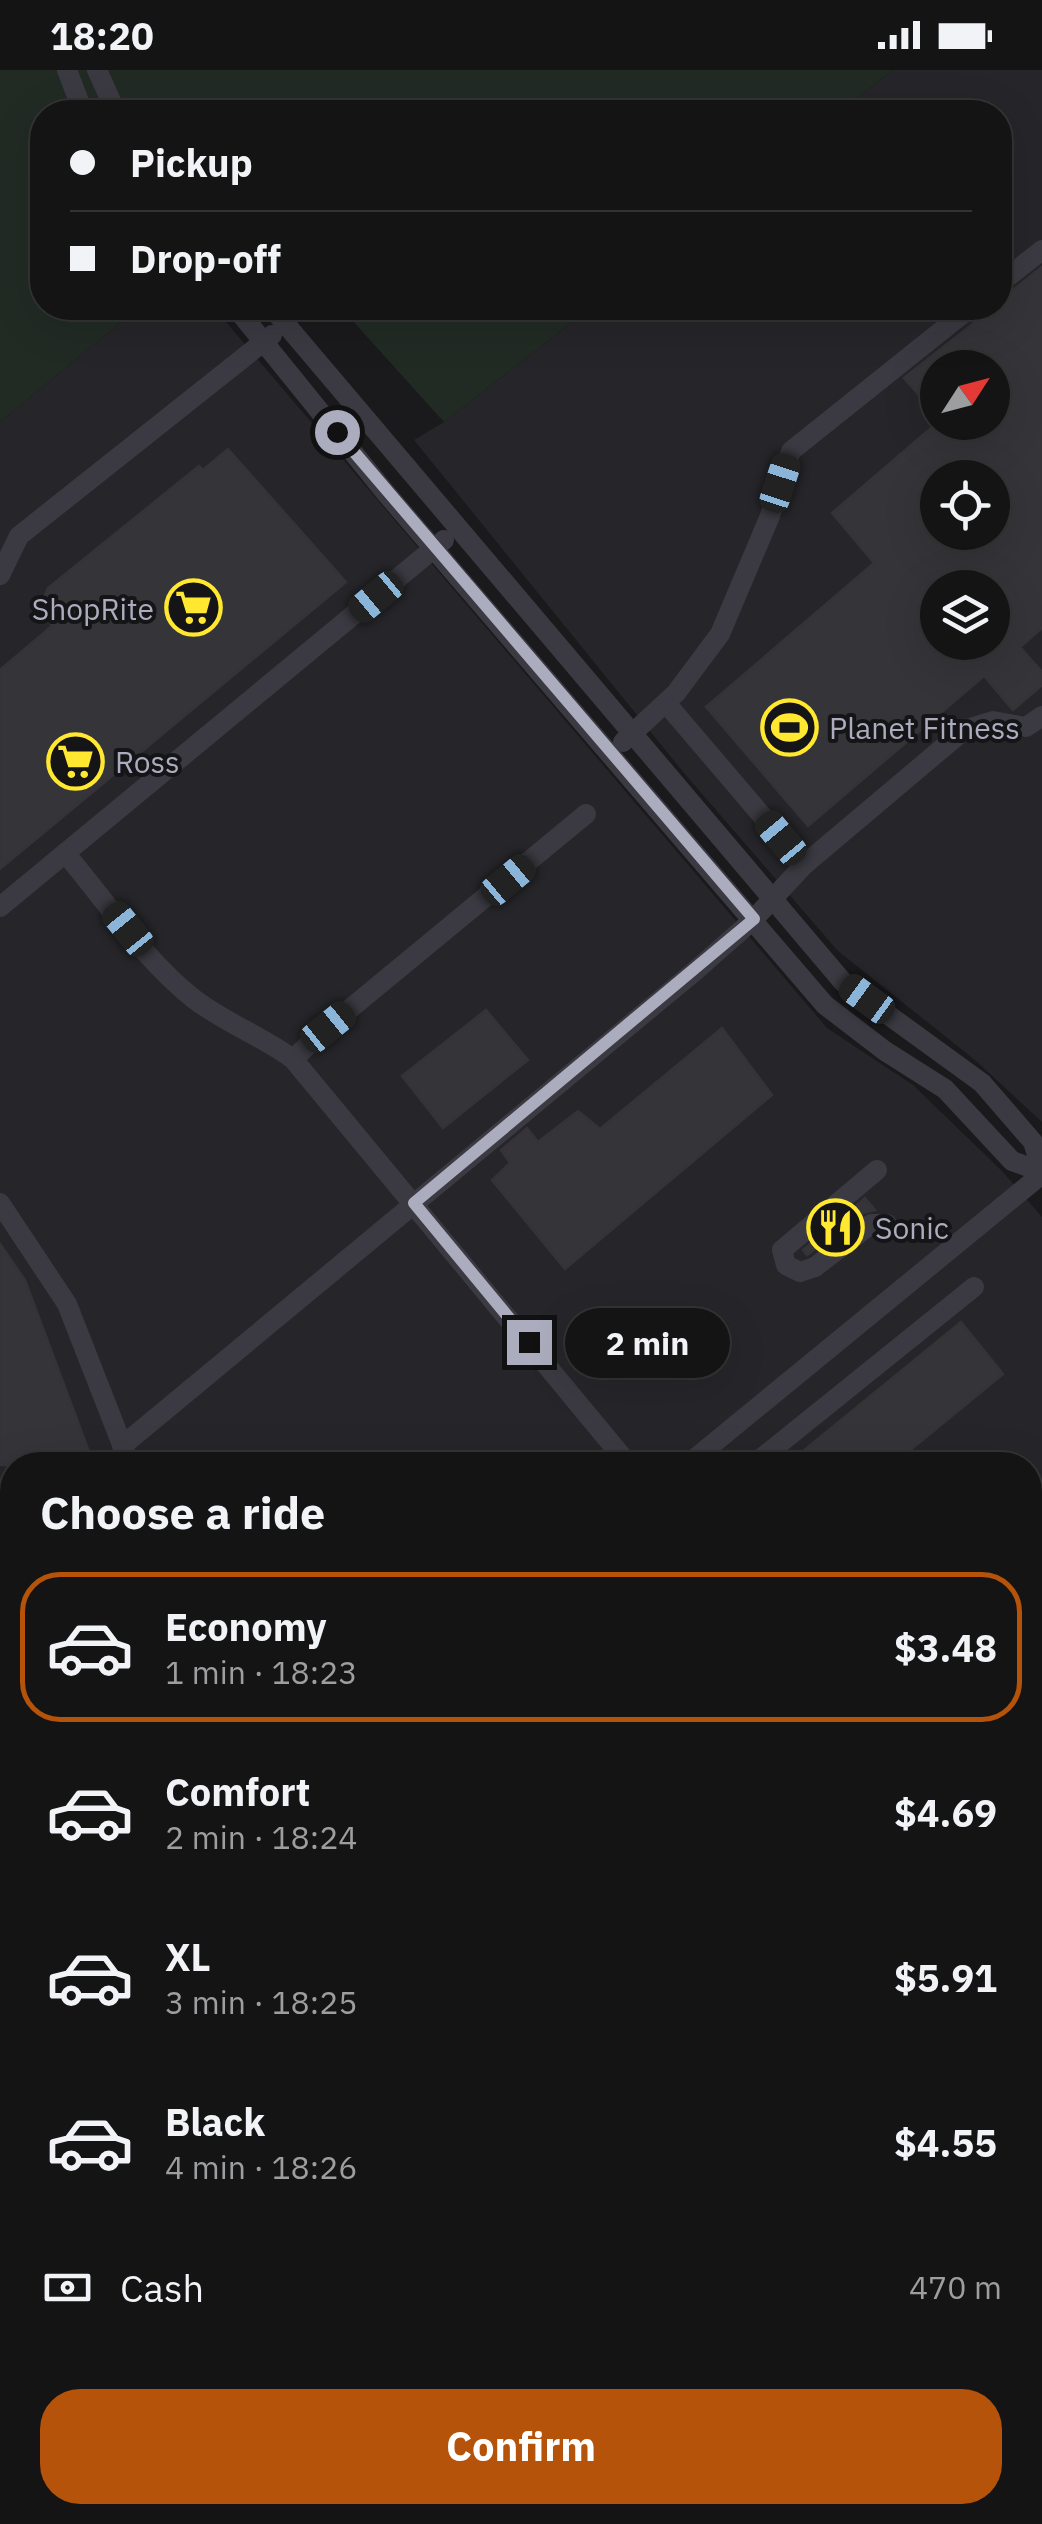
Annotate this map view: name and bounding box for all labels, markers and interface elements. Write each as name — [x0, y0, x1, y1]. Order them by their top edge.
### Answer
text: 18:20 — [50, 11, 154, 60]
text: Pickup — [130, 138, 253, 187]
text: Drop-off — [130, 234, 281, 283]
north arrow — [920, 350, 1010, 440]
map controls — [920, 350, 1010, 660]
route start — [315, 410, 360, 455]
car — [756, 450, 804, 516]
button: locate — [920, 460, 1010, 550]
car — [343, 566, 409, 628]
button: layers — [920, 570, 1010, 660]
supermarket icon: ShopRite — [163, 578, 223, 638]
place label: ShopRite — [32, 589, 154, 628]
sports icon: Planet Fitness — [760, 697, 820, 757]
place label: Planet Fitness — [829, 708, 1020, 747]
supermarket icon: Ross — [46, 731, 106, 791]
place label: Ross — [115, 742, 180, 781]
car — [750, 805, 812, 871]
car — [475, 849, 541, 911]
car — [97, 896, 159, 962]
car — [834, 969, 900, 1029]
car — [295, 996, 361, 1058]
restaurant icon: Sonic — [806, 1197, 866, 1257]
place label: Sonic — [875, 1208, 949, 1247]
callout: 2 min — [564, 1307, 729, 1377]
route end — [507, 1320, 552, 1365]
text: 2 min — [606, 1322, 689, 1364]
text: Choose a ride — [40, 1483, 325, 1541]
icon: car — [45, 1602, 135, 1692]
text: Economy — [165, 1602, 327, 1651]
text: $3.48 — [894, 1623, 997, 1672]
text: 1 min · 18:23 — [165, 1651, 358, 1693]
icon: car — [45, 1767, 135, 1857]
text: Comfort — [165, 1767, 310, 1816]
text: $4.69 — [894, 1788, 997, 1837]
text: 2 min · 18:24 — [165, 1816, 358, 1858]
icon: car — [45, 1932, 135, 2022]
text: XL — [165, 1932, 211, 1981]
text: $5.91 — [894, 1953, 997, 2002]
text: 3 min · 18:25 — [165, 1981, 358, 2023]
icon: car — [45, 2097, 135, 2187]
text: Black — [165, 2097, 265, 2146]
text: $4.55 — [894, 2118, 997, 2167]
text: 4 min · 18:26 — [165, 2146, 358, 2188]
icon: cash — [40, 2260, 95, 2315]
text: Cash — [120, 2263, 204, 2312]
text: 470 m — [909, 2266, 1002, 2308]
button: Confirm — [40, 2389, 1002, 2504]

